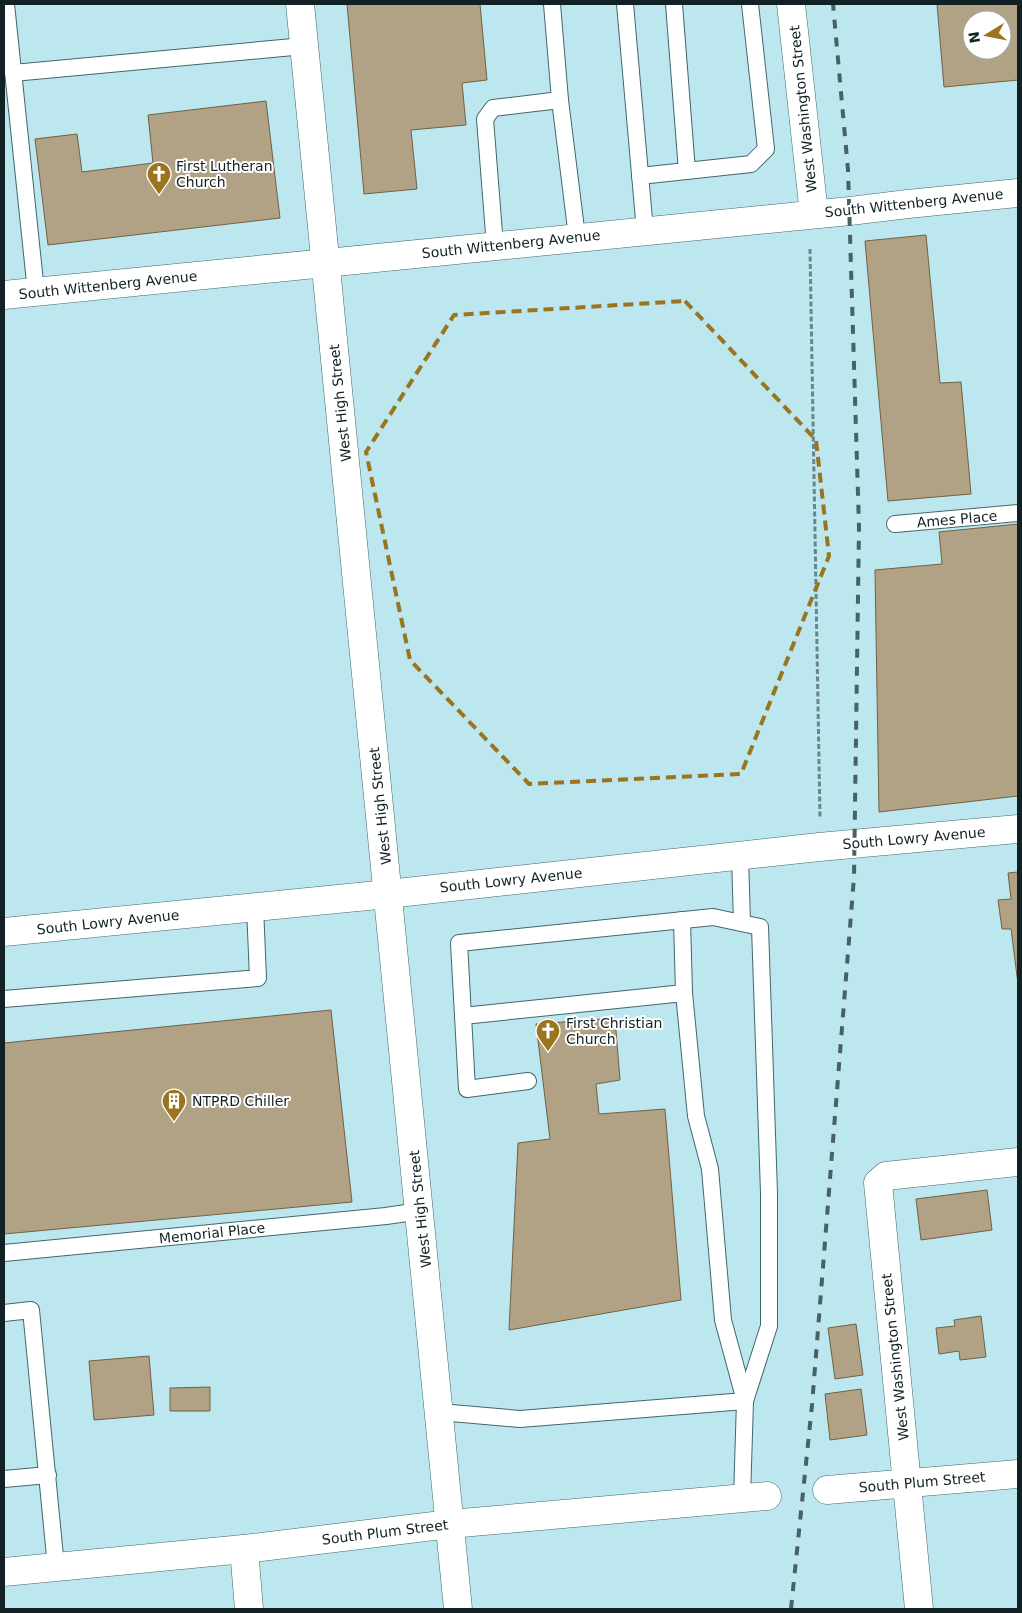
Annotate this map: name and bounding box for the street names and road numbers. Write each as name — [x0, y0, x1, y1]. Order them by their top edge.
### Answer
street label: West Washington Street — [786, 24, 820, 193]
street label: South Wittenberg Avenue — [824, 186, 1004, 220]
street label: South Wittenberg Avenue — [421, 227, 601, 261]
street label: South Wittenberg Avenue — [18, 268, 198, 302]
street label: West High Street — [326, 343, 354, 463]
street label: Ames Place — [916, 508, 998, 530]
street label: West High Street — [366, 746, 394, 866]
street label: South Lowry Avenue — [842, 824, 986, 852]
street label: South Lowry Avenue — [439, 865, 583, 895]
street label: South Lowry Avenue — [36, 907, 180, 937]
street label: West High Street — [406, 1149, 434, 1269]
street label: Memorial Place — [158, 1219, 266, 1247]
street label: West Washington Street — [878, 1272, 912, 1441]
street label: South Plum Street — [858, 1468, 986, 1496]
street label: South Plum Street — [321, 1516, 449, 1548]

